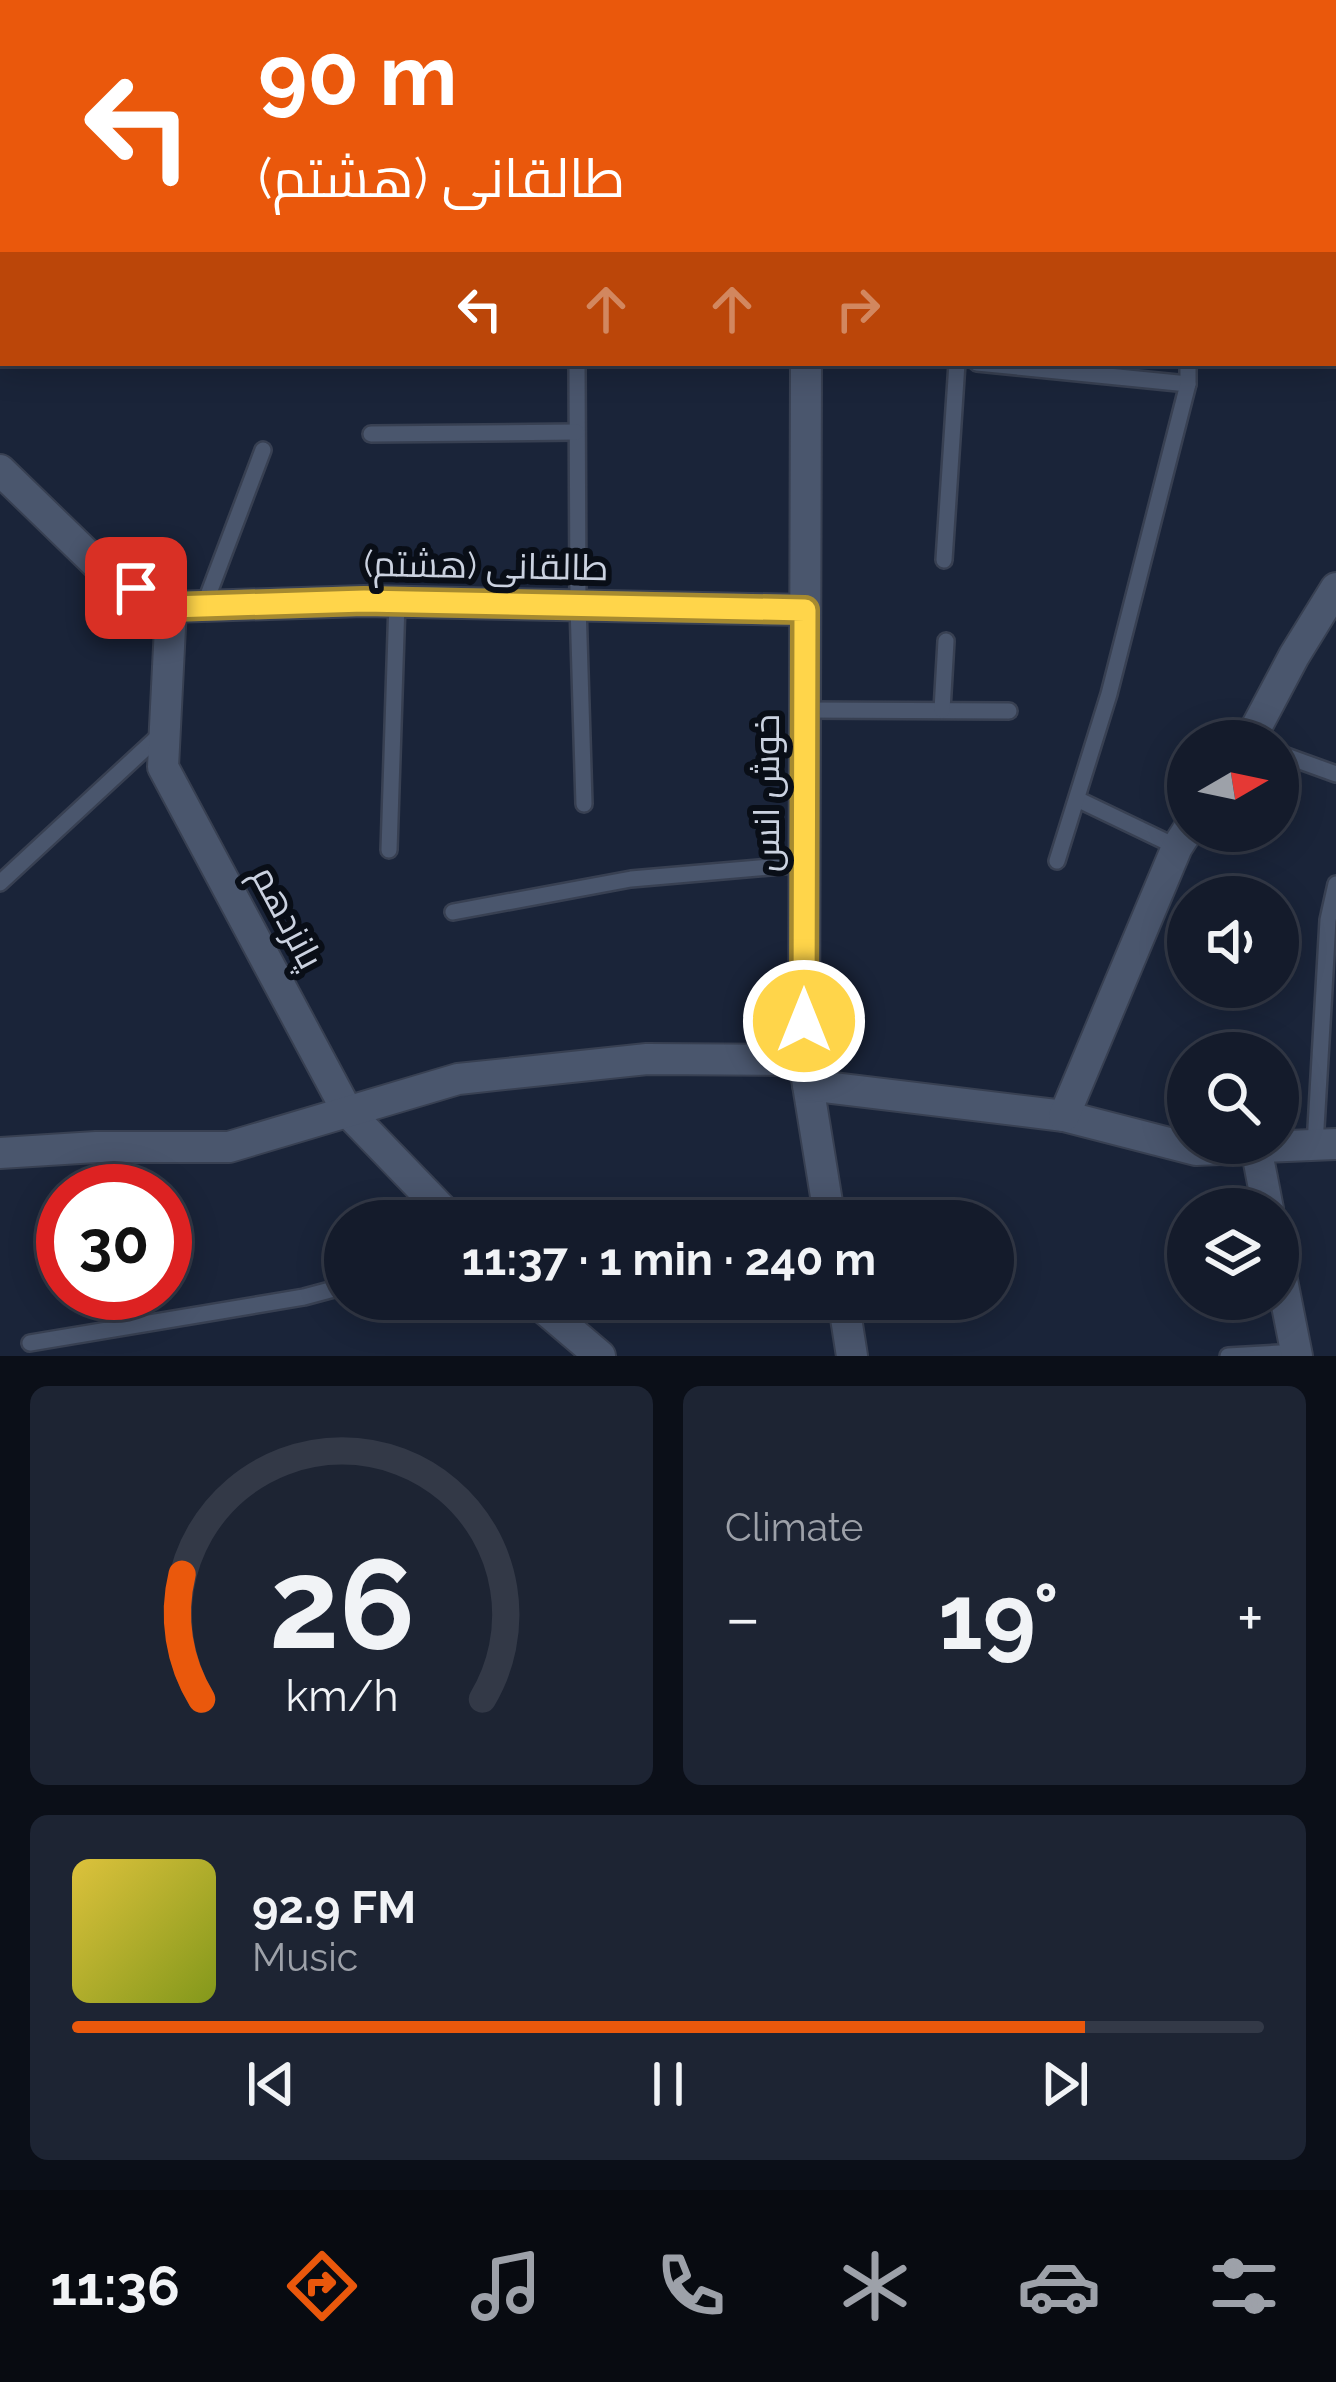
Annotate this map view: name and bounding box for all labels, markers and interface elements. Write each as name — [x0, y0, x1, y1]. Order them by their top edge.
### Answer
text: 90 m — [258, 26, 457, 125]
icon: left — [60, 48, 216, 204]
text: طالقانی (هشتم) — [258, 146, 625, 210]
icon: left — [447, 276, 513, 342]
icon: ahead — [573, 276, 639, 342]
icon: ahead — [699, 276, 765, 342]
icon: right — [825, 276, 891, 342]
pin — [85, 537, 187, 639]
street label: طالقانی (هشتم) — [363, 542, 609, 592]
icon: arrive — [103, 555, 169, 621]
street label: خوش انس — [745, 714, 788, 872]
north arrow — [1167, 720, 1299, 852]
map controls — [1167, 720, 1299, 1320]
street label: پانزدهم — [240, 858, 333, 978]
button: sound — [1167, 876, 1299, 1008]
position arrow — [741, 958, 867, 1084]
button: search — [1167, 1032, 1299, 1164]
speed limit sign: 30 — [36, 1164, 192, 1320]
button: layers — [1167, 1188, 1299, 1320]
text: 11:37 · 1 min · 240 m — [462, 1233, 876, 1286]
text: Climate — [725, 1504, 863, 1550]
text: 26 — [268, 1531, 415, 1677]
text: 19° — [938, 1564, 1059, 1670]
text: − — [725, 1579, 761, 1656]
text: + — [1237, 1579, 1264, 1656]
text: km/h — [285, 1670, 398, 1720]
text: 92.9 FM — [252, 1881, 416, 1934]
text: Music — [252, 1934, 358, 1980]
icon: previous — [238, 2051, 304, 2117]
icon: pause — [635, 2051, 701, 2117]
icon: next — [1032, 2051, 1098, 2117]
icon: directions — [280, 2244, 364, 2328]
icon: music — [464, 2244, 548, 2328]
icon: phone — [649, 2244, 733, 2328]
icon: climate — [833, 2244, 917, 2328]
icon: car — [1017, 2244, 1101, 2328]
icon: filters — [1202, 2244, 1286, 2328]
text: 11:36 — [50, 2254, 180, 2318]

